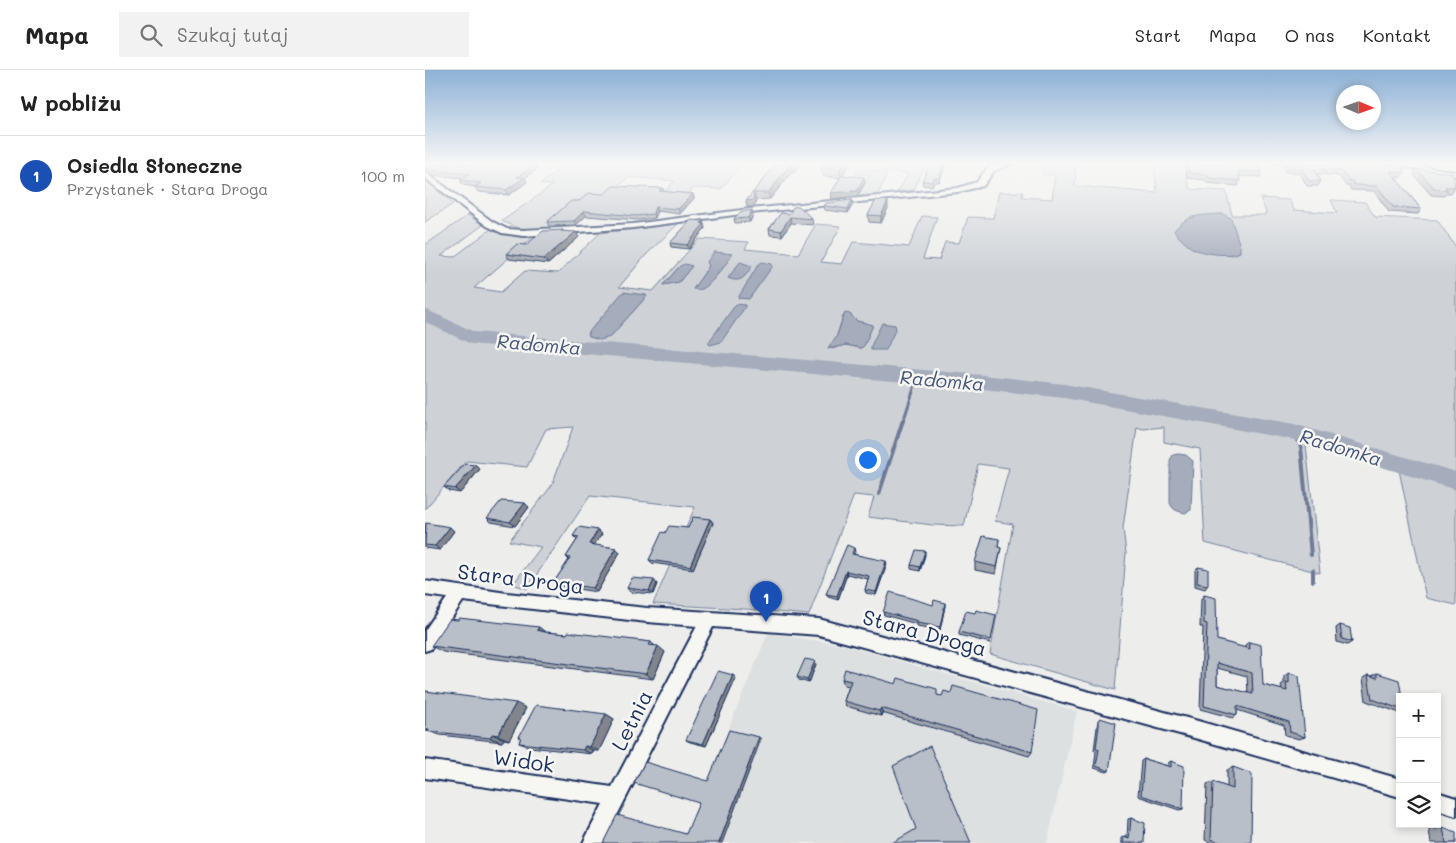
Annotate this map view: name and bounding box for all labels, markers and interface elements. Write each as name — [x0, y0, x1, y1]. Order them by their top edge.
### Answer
search box — [119, 12, 469, 57]
text: Mapa — [25, 19, 89, 50]
icon: search — [137, 21, 165, 49]
text: Szukaj tutaj — [177, 22, 288, 47]
text: Start — [1135, 23, 1181, 47]
text: Mapa — [1209, 23, 1257, 47]
text: O nas — [1285, 23, 1335, 47]
text: Kontakt — [1363, 23, 1431, 47]
north arrow — [1336, 85, 1381, 130]
text: W pobliżu — [20, 89, 121, 116]
text: Osiedla Słoneczne — [67, 153, 242, 178]
text: 1 — [32, 165, 40, 186]
text: 100 m — [360, 165, 405, 186]
text: Przystanek · Stara Droga — [67, 178, 268, 199]
water label: Radomka — [496, 328, 582, 360]
water label: Radomka — [899, 364, 985, 396]
water label: Radomka — [1297, 423, 1385, 471]
your location — [855, 447, 881, 473]
street label: Stara Droga — [456, 557, 586, 599]
pin: 1 — [750, 581, 782, 622]
street label: Stara Droga — [860, 603, 990, 661]
street label: Letnia — [604, 685, 658, 755]
map controls — [1396, 693, 1441, 828]
button: + — [1396, 693, 1441, 738]
button: − — [1396, 738, 1441, 783]
street label: Widok — [492, 742, 556, 778]
button: layers — [1396, 783, 1441, 828]

